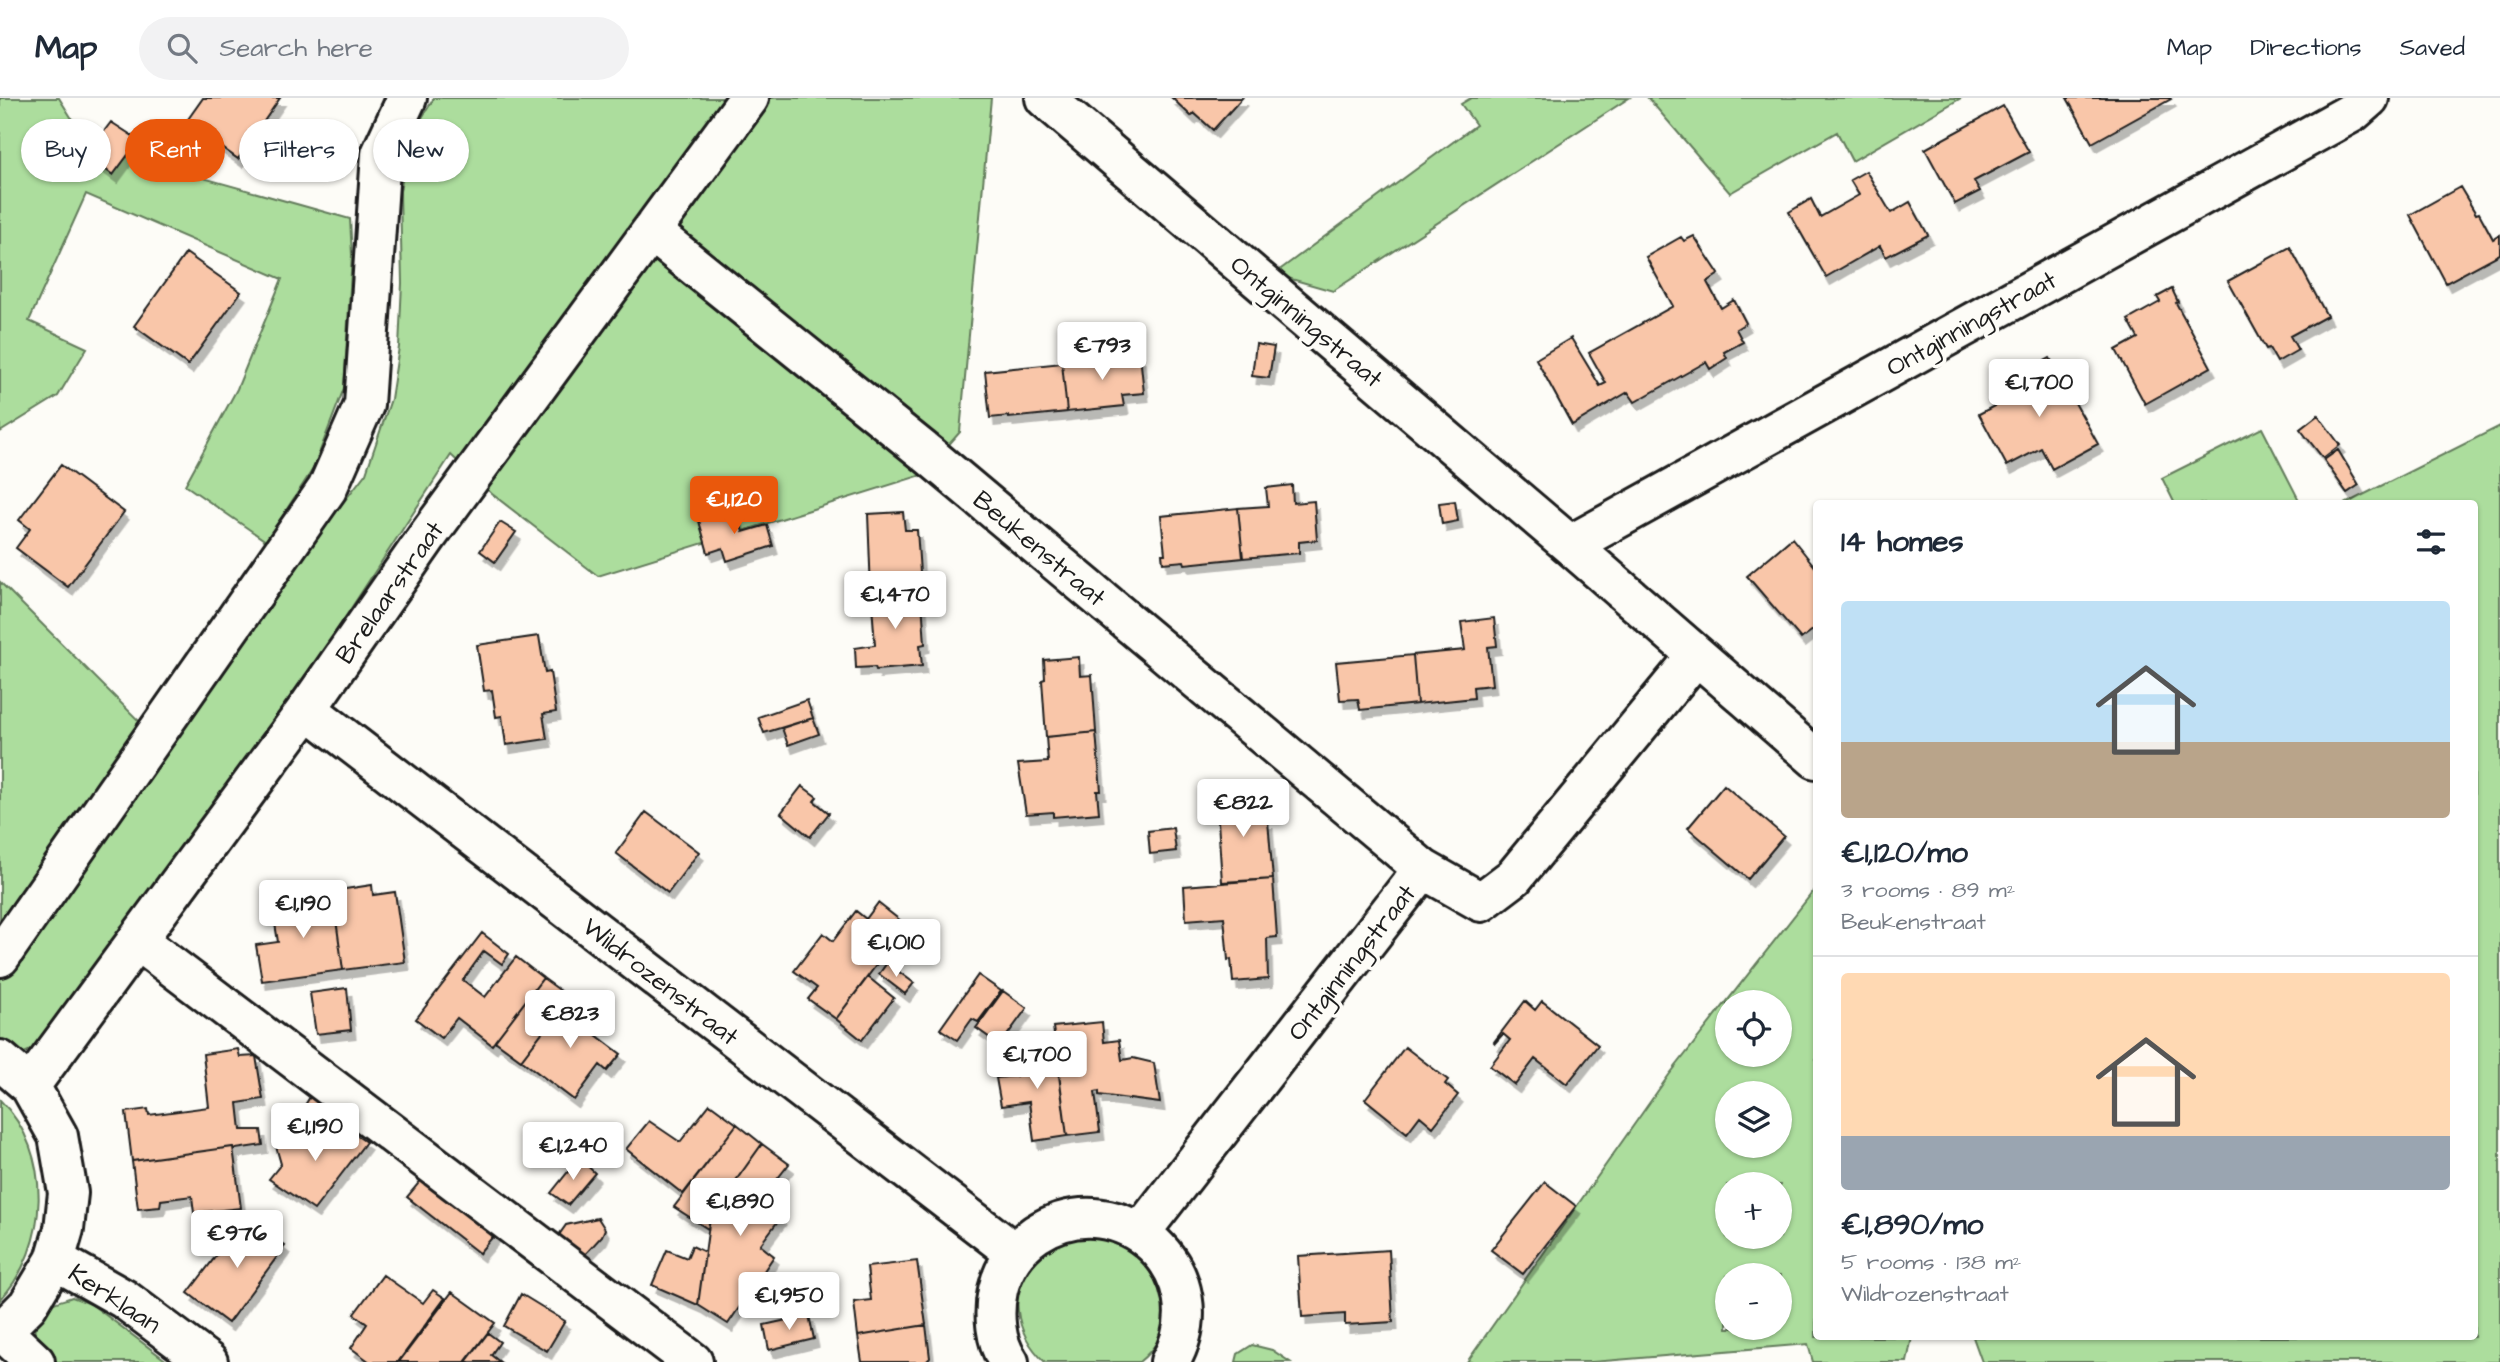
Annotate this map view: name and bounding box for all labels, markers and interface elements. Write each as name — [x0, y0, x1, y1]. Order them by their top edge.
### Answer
search box — [139, 17, 629, 80]
text: Map — [35, 25, 97, 71]
icon: search — [163, 29, 201, 67]
text: Search here — [219, 30, 373, 66]
text: Map — [2167, 31, 2212, 65]
text: Directions — [2250, 31, 2362, 65]
text: Saved — [2400, 31, 2465, 65]
chip: Buy — [21, 119, 111, 182]
chip: Rent — [125, 119, 225, 182]
chip: Filters — [239, 119, 359, 182]
chip: New — [373, 119, 469, 182]
street label: Ontginningstraat — [1221, 247, 1391, 398]
street label: Ontginningstraat — [1880, 262, 2064, 387]
pin: €793 — [1061, 322, 1143, 382]
text: €793 — [1073, 329, 1131, 361]
pin: €1,700 — [1982, 360, 2096, 419]
text: €1,700 — [2005, 366, 2073, 398]
pin: €1,120 — [677, 476, 791, 536]
street label: Beukenstraat — [965, 482, 1114, 615]
text: €1,120 — [706, 483, 762, 515]
street label: Brelaarstraat — [327, 514, 453, 671]
text: 14 homes — [1841, 521, 1964, 563]
icon: filters — [2412, 523, 2450, 561]
pin: €1,470 — [838, 572, 952, 631]
text: €1,470 — [860, 578, 930, 610]
icon: home — [2083, 647, 2209, 773]
pin: €822 — [1202, 780, 1284, 839]
text: €822 — [1213, 786, 1273, 818]
text: €1,120/mo — [1841, 832, 1968, 874]
text: 3 rooms · 89 m² — [1841, 874, 2015, 906]
street label: Ontginningstraat — [1279, 876, 1426, 1050]
pin: €1,190 — [246, 880, 360, 940]
text: €1,190 — [275, 887, 331, 919]
text: Beukenstraat — [1841, 906, 1986, 938]
street label: Wildrozenstraat — [575, 909, 747, 1055]
pin: €1,010 — [839, 920, 953, 979]
text: €1,010 — [867, 926, 925, 958]
pin: €823 — [529, 990, 611, 1050]
map controls — [1715, 990, 1792, 1340]
button: locate — [1715, 990, 1792, 1067]
text: €823 — [541, 997, 599, 1029]
icon: home — [2083, 1019, 2209, 1145]
pin: €1,700 — [980, 1032, 1094, 1091]
text: €1,700 — [1003, 1038, 1071, 1070]
button: layers — [1715, 1081, 1792, 1158]
pin: €1,190 — [258, 1104, 372, 1163]
text: €1,190 — [287, 1110, 343, 1142]
pin: €1,240 — [516, 1122, 630, 1182]
text: €1,240 — [539, 1129, 607, 1161]
button: + — [1715, 1172, 1792, 1249]
pin: €1,890 — [683, 1178, 797, 1238]
text: €1,890 — [706, 1185, 774, 1217]
text: €1,890/mo — [1841, 1204, 1983, 1246]
pin: €976 — [196, 1210, 278, 1270]
text: €976 — [207, 1217, 267, 1249]
text: 5 rooms · 138 m² — [1841, 1246, 2021, 1278]
street label: Kerklaan — [61, 1256, 168, 1342]
button: − — [1715, 1263, 1792, 1340]
pin: €1,950 — [732, 1272, 846, 1332]
text: Wildrozenstraat — [1841, 1278, 2009, 1310]
text: €1,950 — [754, 1279, 824, 1311]

